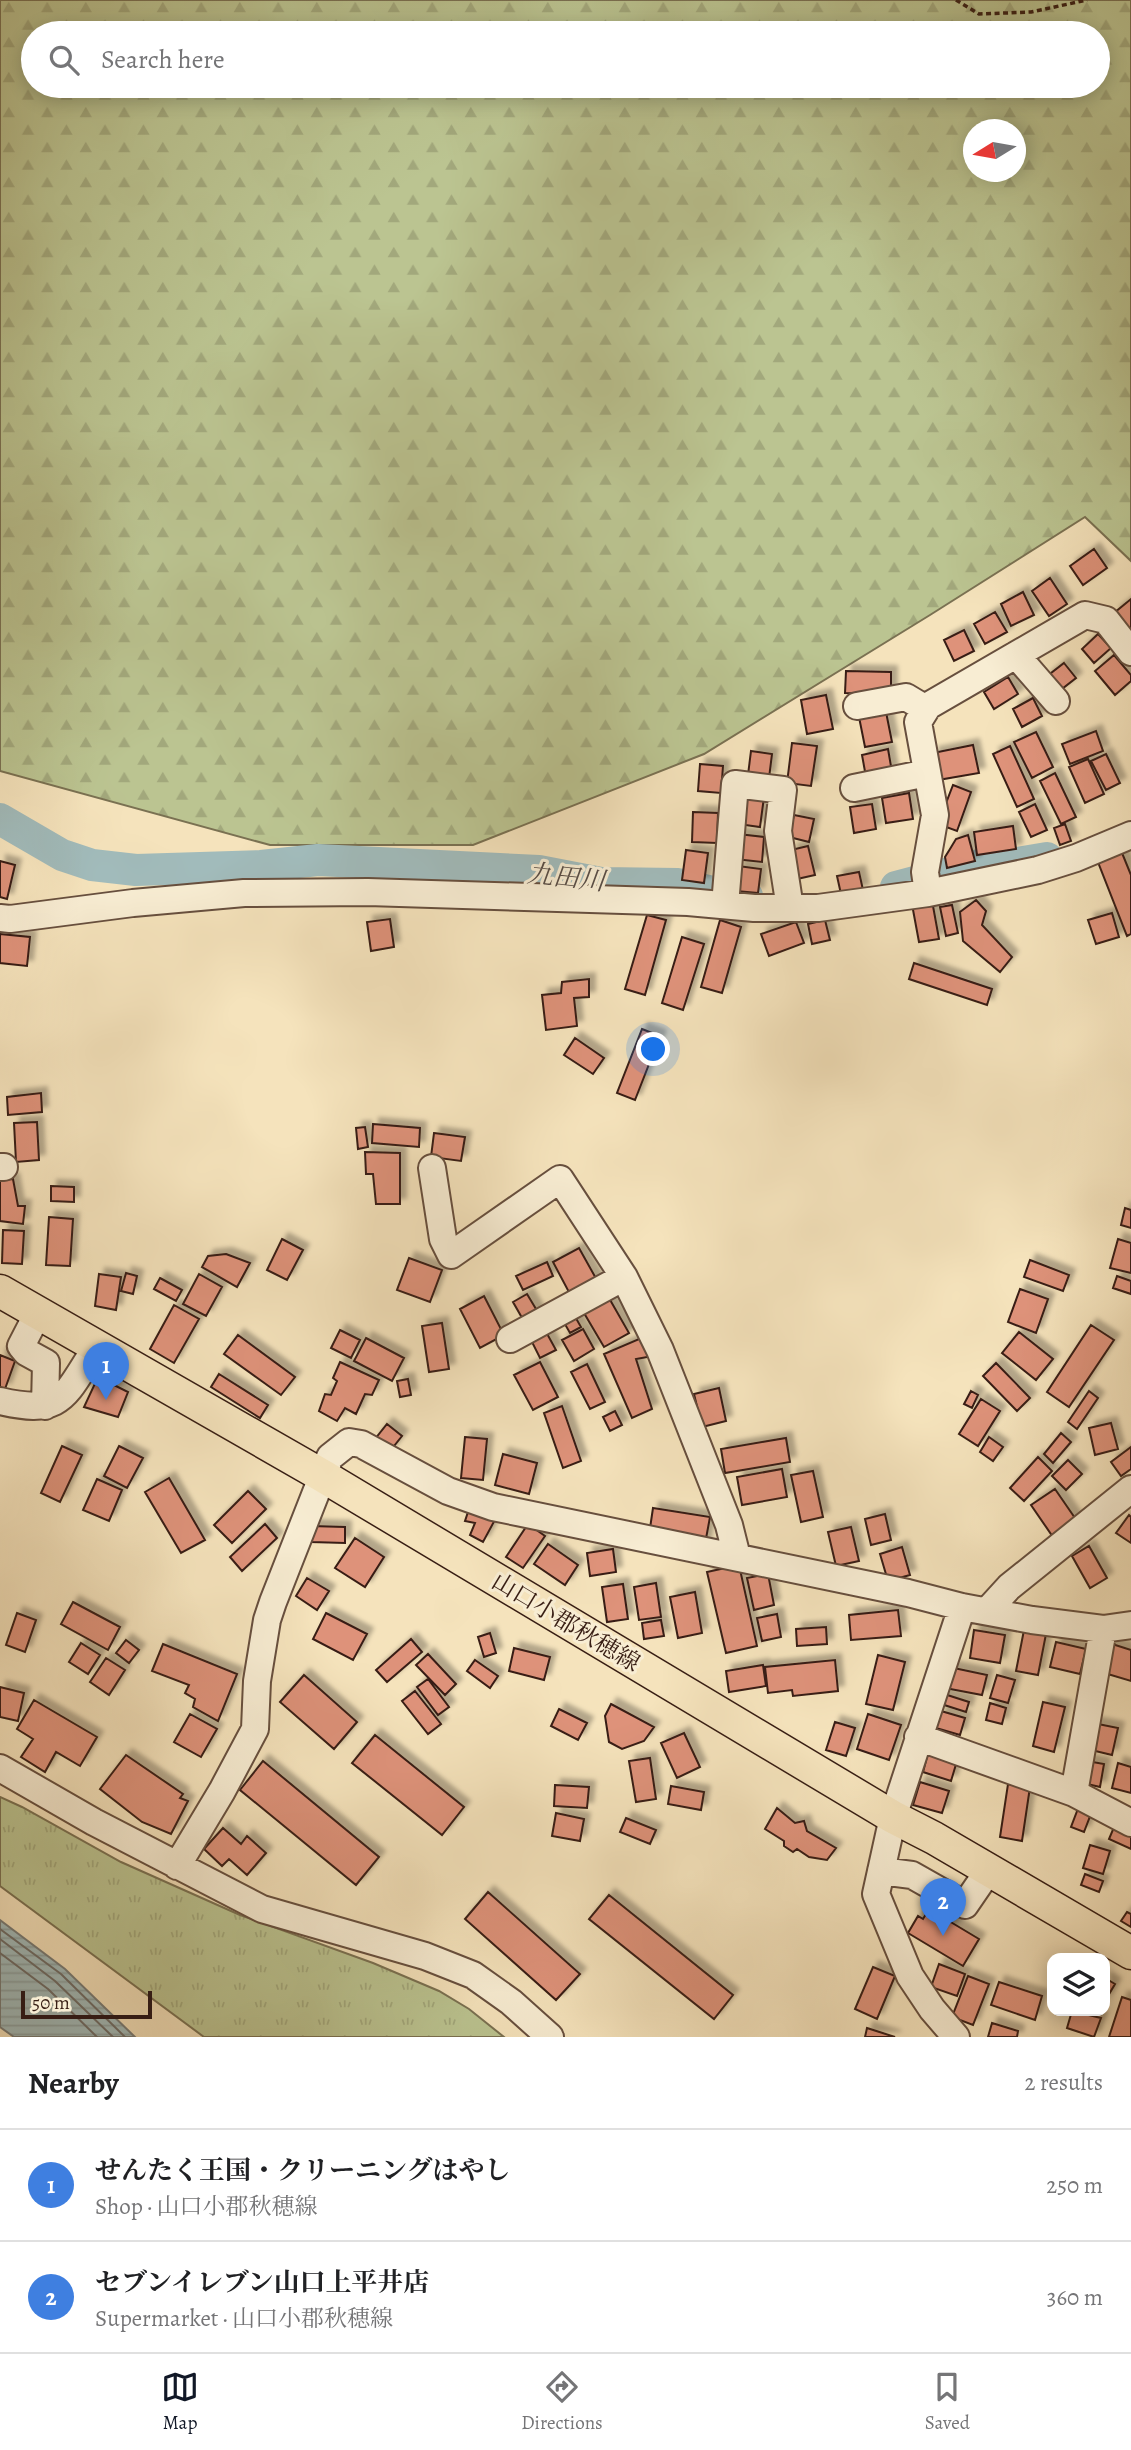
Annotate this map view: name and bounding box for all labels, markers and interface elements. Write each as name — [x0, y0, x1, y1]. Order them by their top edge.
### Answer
search box — [21, 21, 1110, 98]
icon: search — [45, 41, 83, 79]
text: Search here — [101, 42, 225, 77]
north arrow — [963, 119, 1026, 182]
water label: 九田川 — [525, 856, 610, 899]
your location — [636, 1032, 670, 1066]
pin: 1 — [83, 1342, 129, 1400]
street label: 山口小郡秋穂線 — [486, 1565, 646, 1679]
pin: 2 — [920, 1878, 966, 1936]
map controls — [1047, 1953, 1110, 2016]
button: layers — [1047, 1953, 1110, 2016]
scale bar — [21, 1988, 152, 2020]
text: 50 m — [32, 1990, 70, 2016]
text: Nearby — [28, 2063, 119, 2103]
text: 2 results — [1025, 2067, 1103, 2098]
text: せんたく王国・クリーニングはやし — [95, 2153, 510, 2188]
text: 1 — [47, 2170, 55, 2201]
text: 250 m — [1046, 2170, 1103, 2201]
text: Shop · 山口小郡秋穂線 — [95, 2191, 318, 2222]
text: セブンイレブン山口上平井店 — [95, 2265, 430, 2300]
text: 2 — [45, 2282, 57, 2313]
text: 360 m — [1047, 2282, 1103, 2313]
text: Supermarket · 山口小郡秋穂線 — [95, 2303, 393, 2334]
tab: Map — [161, 2368, 199, 2436]
tab: Directions — [521, 2368, 603, 2436]
tab: Saved — [925, 2368, 970, 2436]

